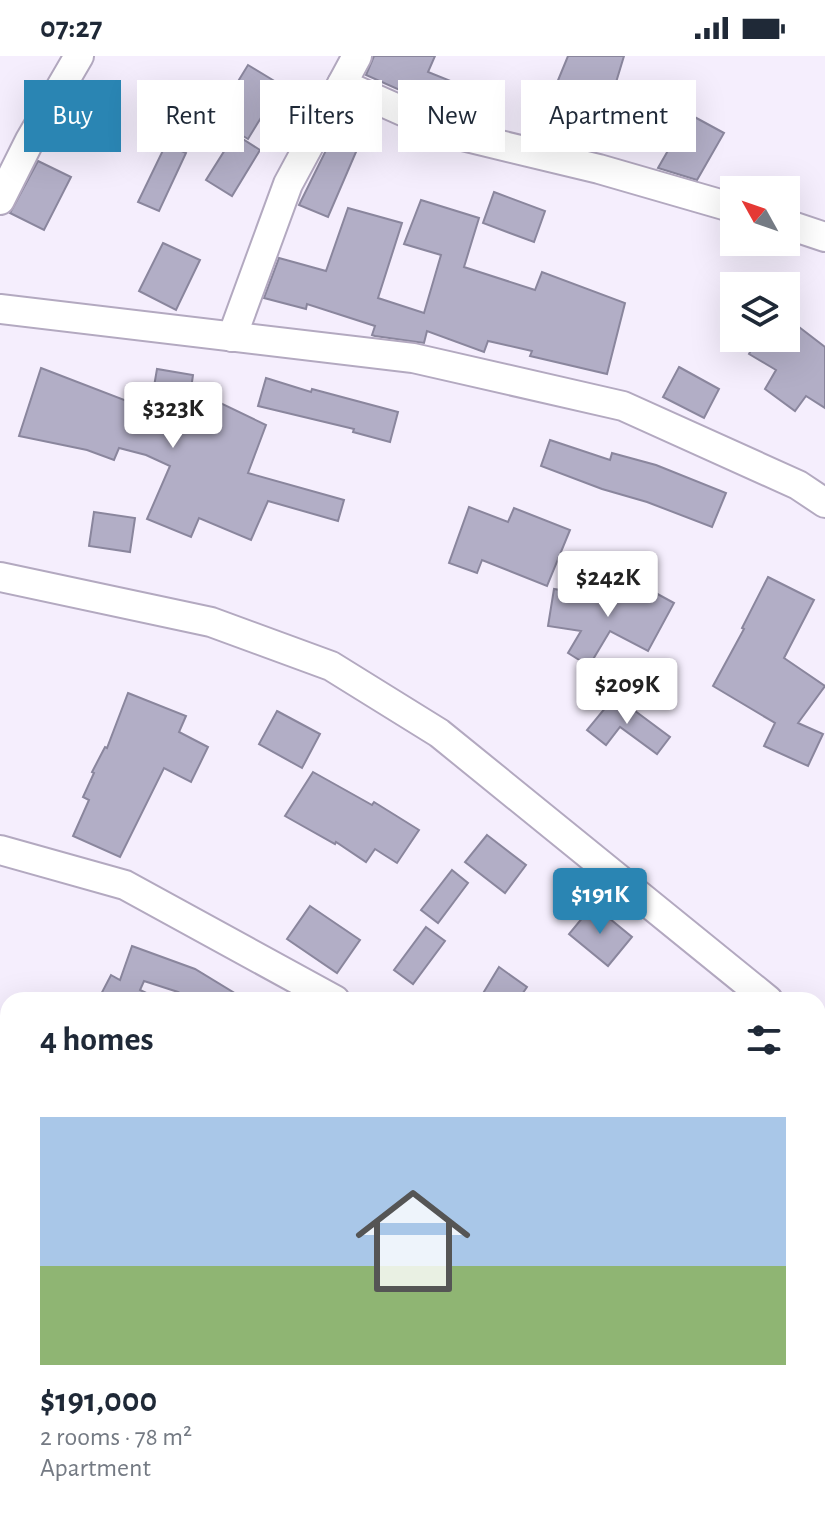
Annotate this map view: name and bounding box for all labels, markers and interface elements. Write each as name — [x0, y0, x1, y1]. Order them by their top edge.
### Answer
text: 07:27 — [40, 13, 103, 43]
chip: Buy — [24, 80, 121, 152]
chip: Rent — [137, 80, 244, 152]
chip: Filters — [260, 80, 382, 152]
chip: New — [398, 80, 505, 152]
chip: Apartment — [521, 80, 696, 152]
north arrow — [720, 176, 800, 256]
map controls — [720, 176, 800, 352]
button: layers — [720, 272, 800, 352]
pin: $323K — [117, 382, 229, 450]
text: $323K — [142, 395, 204, 421]
pin: $242K — [552, 551, 664, 619]
text: $242K — [576, 564, 640, 590]
pin: $209K — [571, 658, 683, 726]
text: $209K — [594, 671, 660, 697]
pin: $191K — [544, 868, 656, 936]
text: $191K — [571, 881, 629, 907]
icon: filters — [742, 1018, 786, 1062]
text: 4 homes — [40, 1023, 154, 1057]
icon: home — [341, 1169, 485, 1313]
text: $191,000 — [40, 1384, 157, 1418]
text: 2 rooms · 78 m² — [40, 1424, 192, 1450]
text: Apartment — [40, 1455, 151, 1481]

